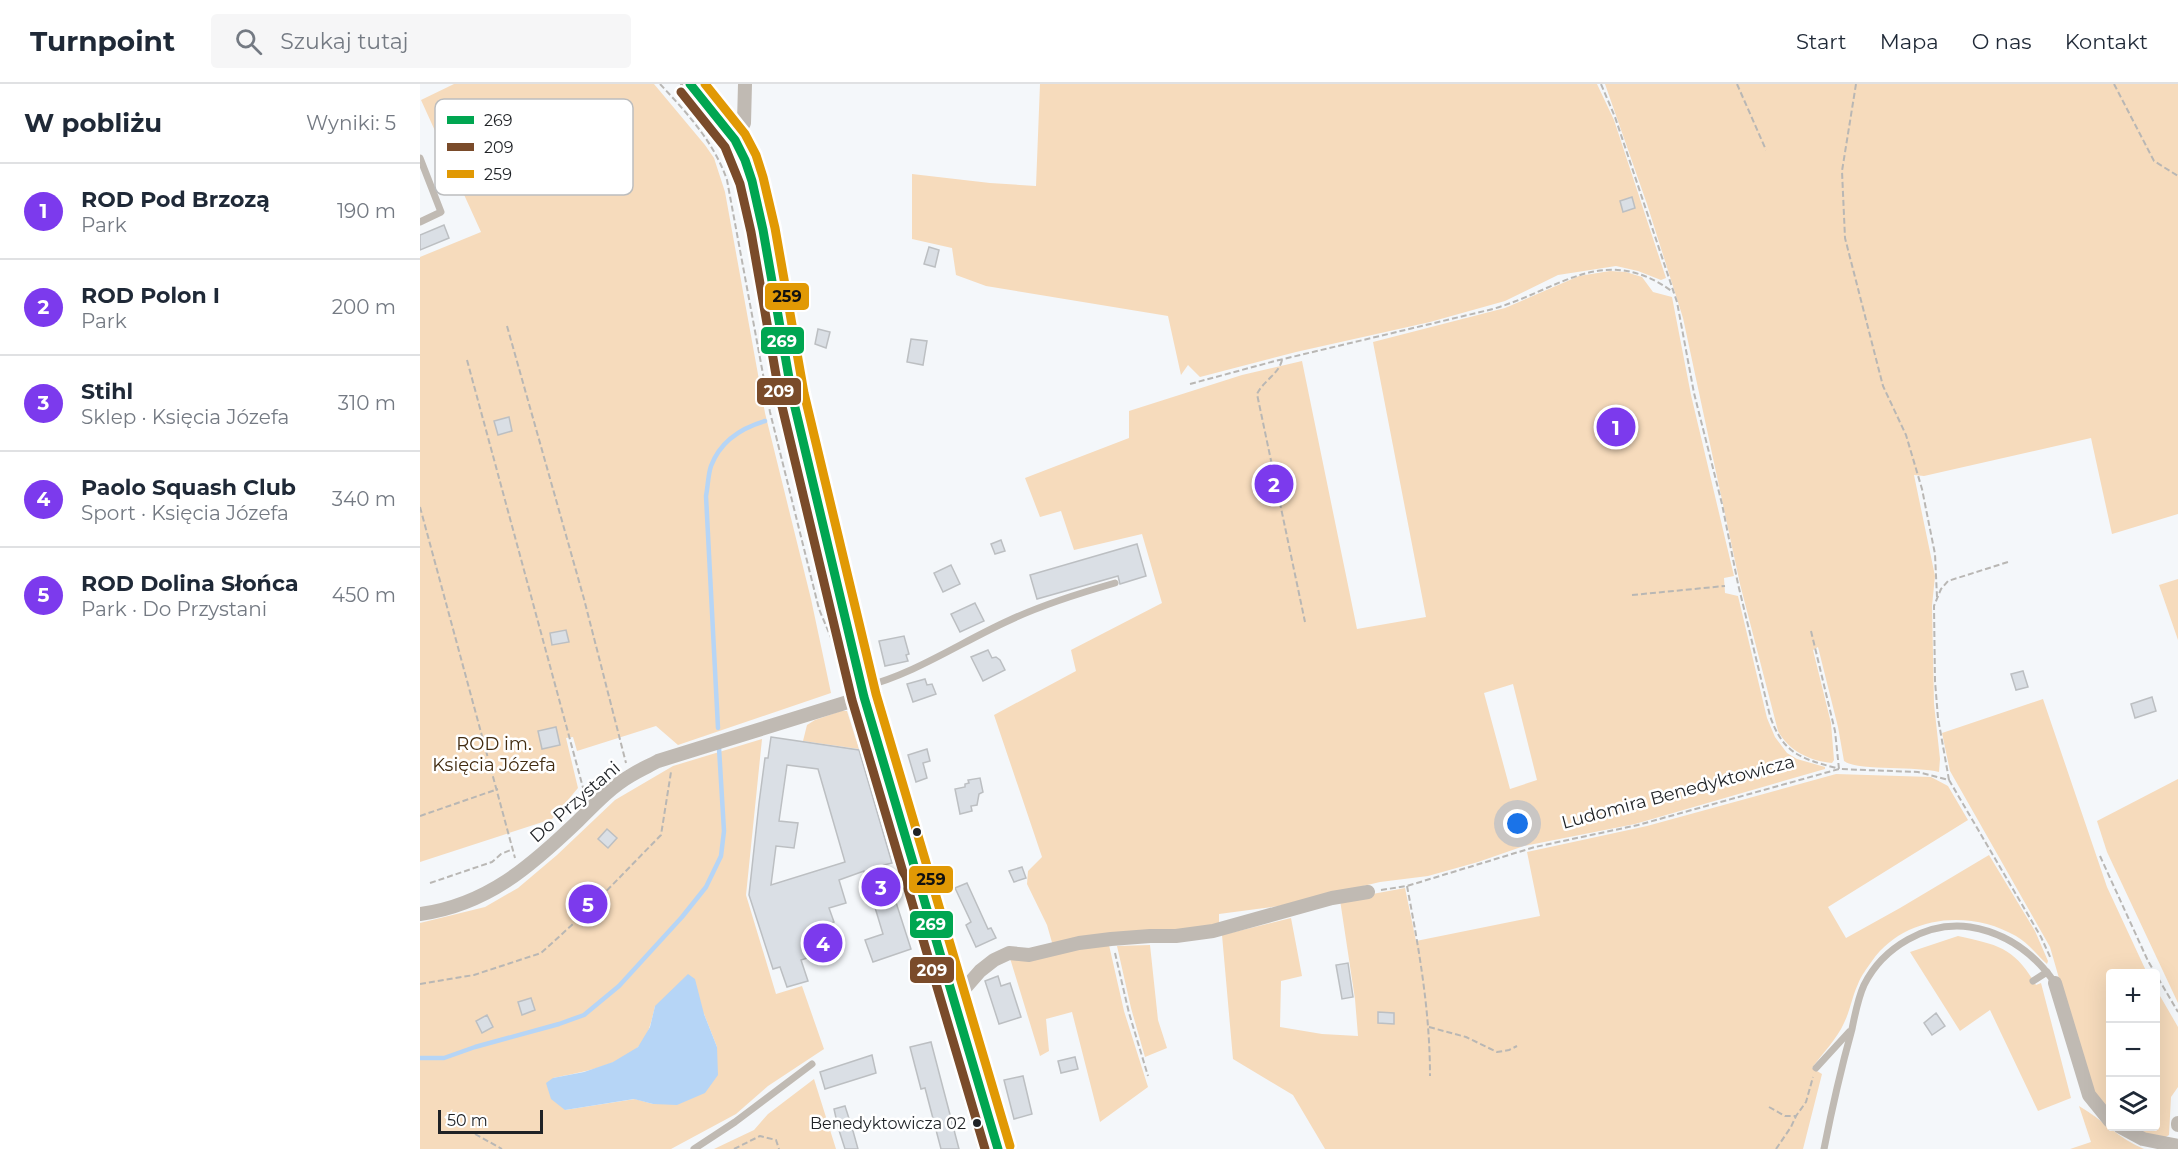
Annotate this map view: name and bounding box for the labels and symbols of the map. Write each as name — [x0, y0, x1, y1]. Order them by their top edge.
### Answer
legend — [435, 99, 633, 195]
text: 269 — [484, 111, 513, 130]
text: 209 — [484, 138, 513, 157]
text: 259 — [484, 165, 512, 184]
line badge: 259 — [764, 282, 810, 311]
text: 259 — [772, 287, 802, 306]
line badge: 269 — [760, 326, 805, 355]
text: 269 — [767, 332, 797, 351]
line badge: 209 — [756, 377, 802, 406]
text: 209 — [764, 382, 794, 401]
pin: 1 — [1596, 404, 1636, 450]
pin: 2 — [1254, 462, 1294, 506]
park label: ROD im. Księcia Józefa — [432, 733, 556, 776]
street label: Ludomira Benedyktowicza — [1559, 750, 1797, 834]
street label: Do Przystani — [525, 757, 625, 847]
your location — [1503, 809, 1532, 838]
unlabelled marker — [911, 826, 923, 838]
pin: 3 — [862, 864, 900, 910]
line badge: 259 — [908, 865, 954, 894]
text: 259 — [916, 870, 946, 889]
pin: 5 — [568, 882, 608, 926]
line badge: 269 — [909, 910, 954, 939]
text: 269 — [916, 915, 946, 934]
pin: 4 — [804, 920, 842, 966]
line badge: 209 — [909, 956, 955, 984]
text: 209 — [917, 961, 947, 980]
scale bar — [438, 1107, 543, 1134]
place label: Benedyktowicza 02 — [810, 1114, 966, 1133]
marker: Benedyktowicza 02 — [971, 1117, 983, 1129]

